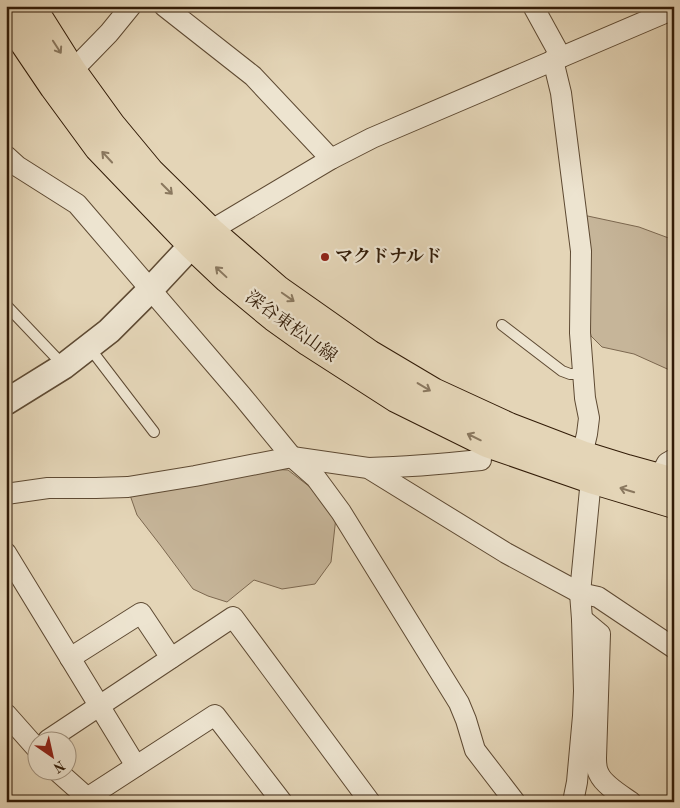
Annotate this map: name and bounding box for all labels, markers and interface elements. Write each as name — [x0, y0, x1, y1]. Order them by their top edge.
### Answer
one-way arrow — [52, 40, 62, 54]
one-way arrow — [101, 150, 113, 163]
one-way arrow — [161, 183, 173, 195]
place label: マクドナルド — [335, 247, 442, 266]
marker: マクドナルド — [319, 251, 331, 263]
one-way arrow — [215, 266, 227, 278]
street label: 深谷東松山線 — [242, 286, 341, 366]
one-way arrow — [281, 292, 295, 302]
one-way arrow — [416, 382, 430, 392]
one-way arrow — [467, 431, 482, 441]
one-way arrow — [620, 485, 635, 494]
north arrow — [28, 730, 78, 780]
text: N — [50, 757, 67, 775]

